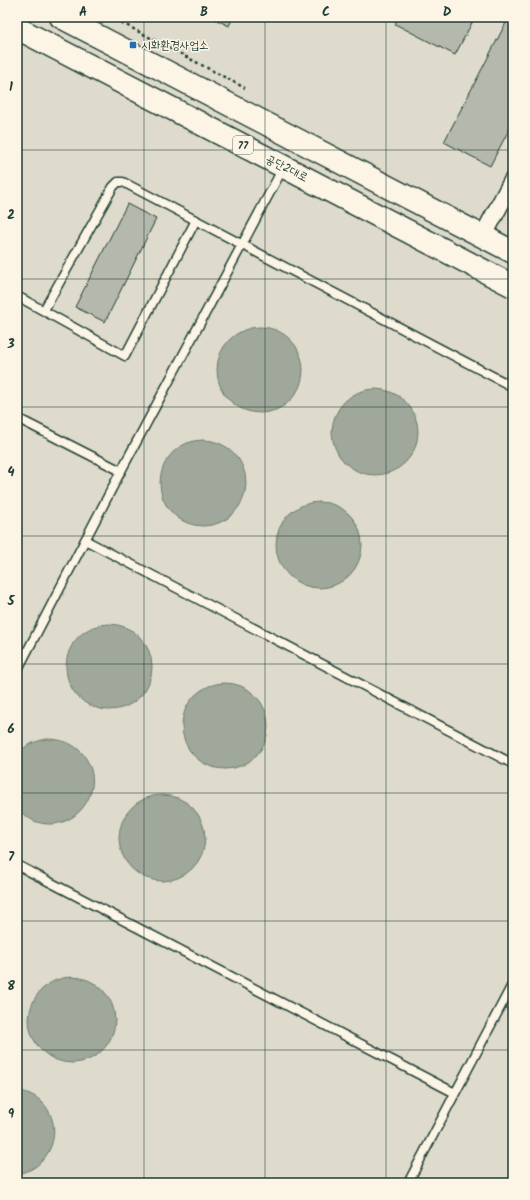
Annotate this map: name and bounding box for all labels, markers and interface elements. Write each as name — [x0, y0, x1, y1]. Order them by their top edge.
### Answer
text: A — [79, 2, 87, 23]
text: B — [200, 2, 208, 23]
text: C — [322, 2, 330, 23]
text: D — [443, 2, 452, 23]
place label: 시화환경사업소 — [141, 36, 209, 55]
marker: 시화환경사업소 — [128, 40, 138, 50]
text: 1 — [9, 77, 13, 98]
road number: 77 — [233, 136, 253, 154]
street label: 공단2대로 — [262, 150, 311, 187]
text: 2 — [7, 205, 15, 226]
text: 3 — [6, 334, 15, 355]
text: 4 — [7, 462, 15, 483]
text: 5 — [7, 591, 16, 612]
text: 6 — [7, 719, 15, 740]
text: 7 — [8, 847, 15, 868]
text: 8 — [7, 976, 15, 997]
text: 9 — [8, 1104, 15, 1125]

